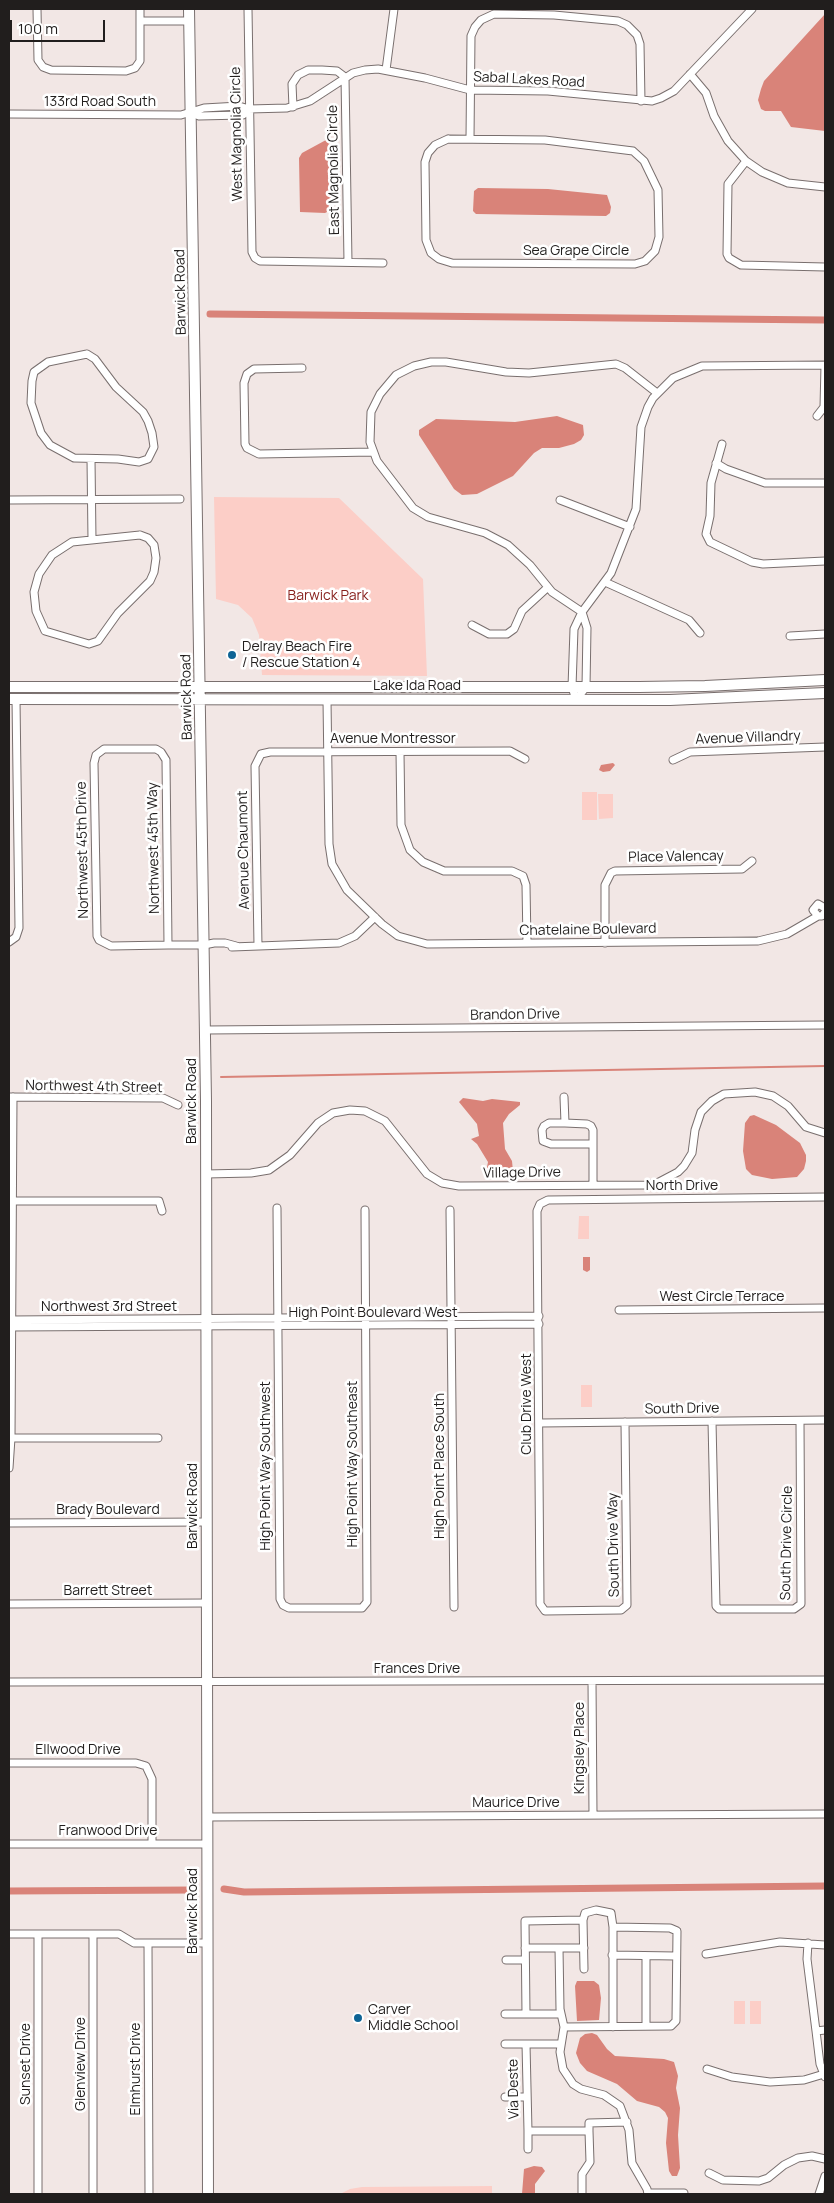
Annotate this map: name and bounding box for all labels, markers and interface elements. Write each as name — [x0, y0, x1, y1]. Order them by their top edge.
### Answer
scale bar — [12, 10, 108, 42]
text: 100 m — [18, 18, 58, 39]
street label: West Magnolia Circle — [227, 66, 247, 202]
street label: Sabal Lakes Road — [473, 69, 585, 91]
street label: 133rd Road South — [44, 94, 156, 110]
street label: East Magnolia Circle — [324, 105, 344, 235]
street label: Sea Grape Circle — [523, 243, 629, 259]
street label: Barwick Road — [172, 249, 190, 335]
park label: Barwick Park — [288, 588, 368, 604]
place label: Delray Beach Fire / Rescue Station 4 — [242, 639, 360, 672]
marker: Delray Beach Fire / Rescue Station 4 — [226, 649, 238, 661]
street label: Barwick Road — [178, 654, 196, 740]
street label: Lake Ida Road — [373, 678, 461, 694]
street label: Avenue Villandry — [695, 728, 801, 748]
street label: Avenue Montressor — [330, 731, 456, 747]
street label: Northwest 45th Drive — [73, 781, 93, 919]
street label: Northwest 45th Way — [144, 782, 164, 914]
street label: Avenue Chaumont — [235, 790, 253, 910]
street label: Place Valencay — [628, 848, 724, 866]
street label: Chatelaine Boulevard — [519, 920, 657, 940]
street label: Brandon Drive — [470, 1006, 560, 1024]
street label: Barwick Road — [184, 1058, 200, 1144]
street label: Northwest 4th Street — [25, 1077, 163, 1097]
street label: Village Drive — [483, 1164, 561, 1182]
street label: North Drive — [646, 1178, 718, 1194]
street label: West Circle Terrace — [660, 1289, 784, 1305]
street label: Northwest 3rd Street — [41, 1299, 177, 1315]
street label: High Point Boulevard West — [288, 1305, 458, 1321]
street label: Club Drive West — [519, 1353, 535, 1455]
street label: High Point Way Southwest — [258, 1381, 274, 1551]
street label: High Point Way Southeast — [345, 1381, 361, 1547]
street label: High Point Place South — [432, 1393, 448, 1539]
street label: South Drive — [645, 1400, 719, 1418]
street label: Barwick Road — [185, 1463, 201, 1549]
street label: South Drive Circle — [778, 1486, 796, 1600]
street label: South Drive Way — [605, 1493, 623, 1597]
street label: Brady Boulevard — [56, 1502, 160, 1518]
street label: Barrett Street — [64, 1583, 152, 1599]
street label: Frances Drive — [374, 1661, 460, 1677]
street label: Kingsley Place — [572, 1702, 588, 1794]
street label: Ellwood Drive — [35, 1742, 121, 1758]
street label: Maurice Drive — [472, 1795, 560, 1811]
street label: Franwood Drive — [59, 1823, 157, 1839]
street label: Barwick Road — [185, 1868, 201, 1954]
place label: Carver Middle School — [368, 2002, 458, 2034]
marker: Carver Middle School — [352, 2012, 364, 2024]
street label: Glenview Drive — [73, 2017, 89, 2111]
street label: Elmhurst Drive — [128, 2022, 144, 2116]
street label: Sunset Drive — [18, 2023, 34, 2105]
street label: Via Deste — [505, 2059, 523, 2119]

